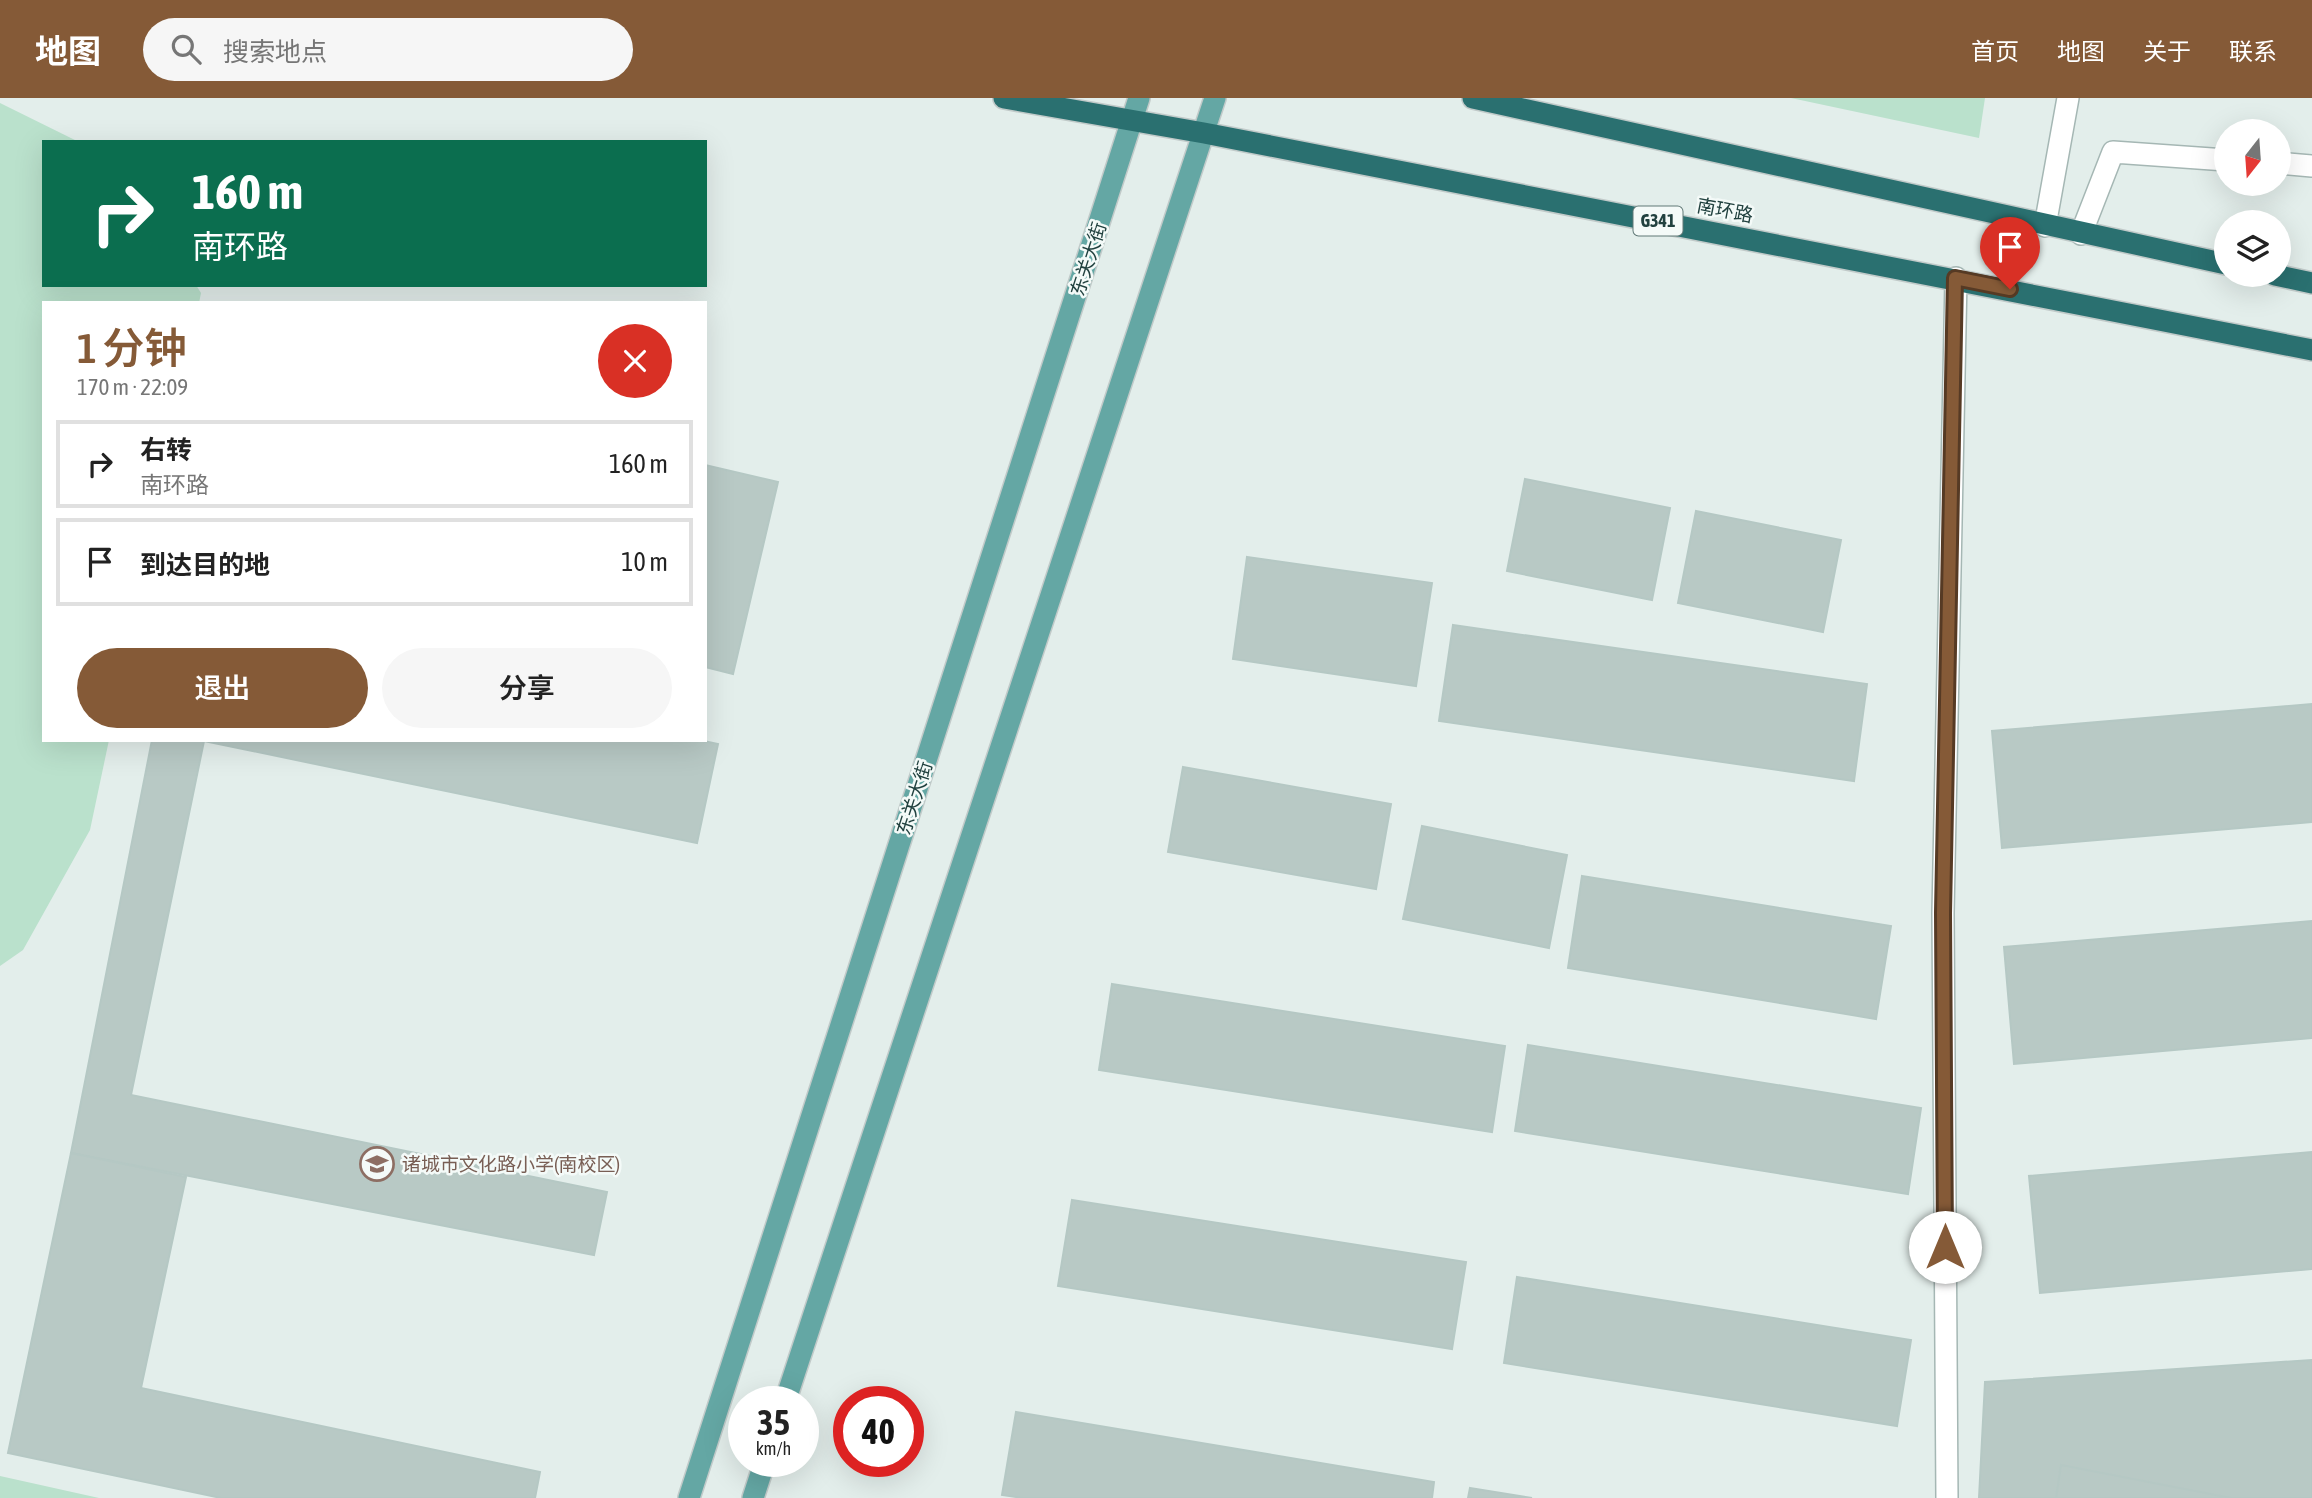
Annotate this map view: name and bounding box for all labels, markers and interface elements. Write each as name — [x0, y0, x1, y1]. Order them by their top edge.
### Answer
search box — [143, 18, 633, 81]
icon: search — [167, 30, 205, 68]
text: 地图 — [35, 32, 101, 70]
text: 搜索地点 — [223, 37, 327, 67]
text: 首页 — [1971, 38, 2019, 65]
text: 地图 — [2057, 38, 2105, 65]
text: 关于 — [2143, 38, 2191, 65]
text: 联系 — [2229, 38, 2277, 65]
north arrow — [2214, 119, 2291, 196]
map controls — [2214, 119, 2291, 287]
text: 160 m — [192, 163, 303, 219]
icon: right — [77, 168, 168, 259]
street label: 南环路 — [1695, 194, 1755, 226]
road number: G341 — [1634, 207, 1682, 236]
button: layers — [2214, 210, 2291, 287]
pin — [1980, 217, 2040, 289]
street label: 东关大街 — [1066, 219, 1110, 299]
text: 南环路 — [192, 228, 288, 265]
icon: arrive — [1991, 228, 2029, 266]
text: 1 分钟 — [77, 324, 187, 372]
button: close — [598, 324, 672, 398]
text: 170 m · 22:09 — [77, 374, 188, 400]
text: 右转 — [140, 435, 192, 465]
icon: right — [81, 445, 119, 483]
text: 160 m — [609, 449, 668, 479]
text: 南环路 — [140, 472, 209, 498]
icon: arrive — [81, 543, 119, 581]
text: 10 m — [621, 547, 668, 577]
text: 到达目的地 — [140, 550, 270, 580]
button: 退出 — [77, 648, 368, 728]
button: 分享 — [382, 648, 672, 728]
street label: 东关大街 — [892, 758, 936, 838]
school or university icon: 诸城市文化路小学(南校区) — [358, 1145, 396, 1183]
place label: 诸城市文化路小学(南校区) — [402, 1153, 620, 1175]
position arrow — [1908, 1210, 1982, 1284]
speed limit sign: 40 — [833, 1386, 924, 1477]
text: 35 — [757, 1402, 790, 1442]
text: km/h — [756, 1438, 791, 1459]

